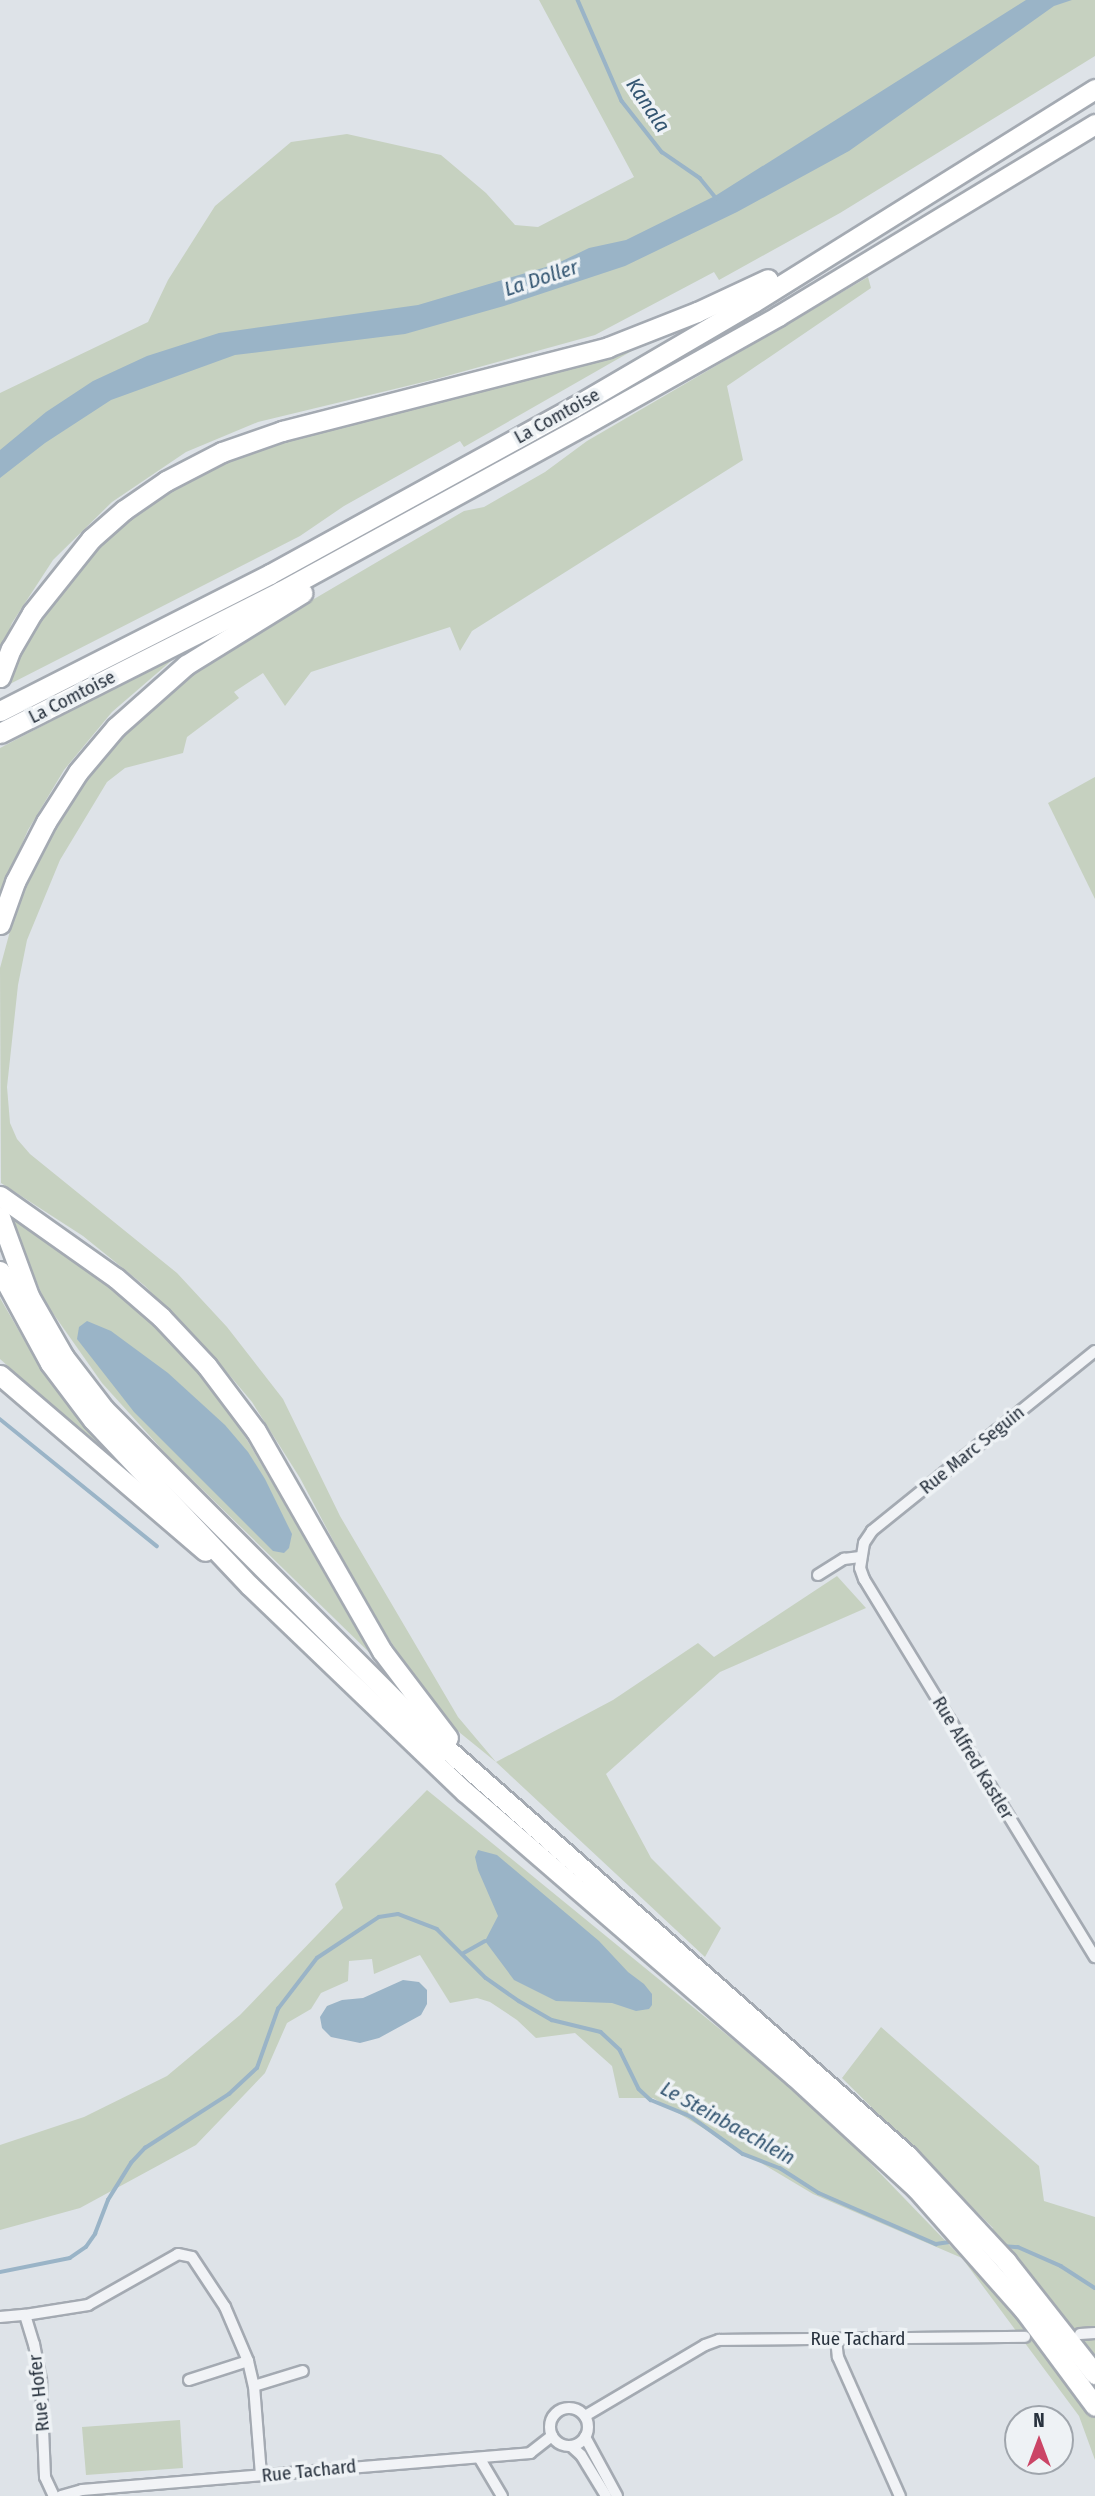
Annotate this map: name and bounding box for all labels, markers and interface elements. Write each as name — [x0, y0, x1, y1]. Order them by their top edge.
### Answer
water label: Kanala — [621, 73, 675, 137]
water label: La Doller — [501, 254, 581, 302]
street label: La Comtoise — [510, 383, 604, 449]
street label: La Comtoise — [25, 665, 119, 729]
street label: Rue Marc Seguin — [915, 1401, 1029, 1499]
street label: Rue Alfred Kastler — [927, 1692, 1019, 1824]
water label: Le Steinbaechlein — [656, 2076, 800, 2170]
street label: Rue Tachard — [810, 2328, 906, 2350]
street label: Rue Hofer — [24, 2353, 54, 2433]
north arrow — [1004, 2405, 1074, 2475]
text: N — [1033, 2409, 1045, 2432]
street label: Rue Tachard — [261, 2455, 357, 2487]

